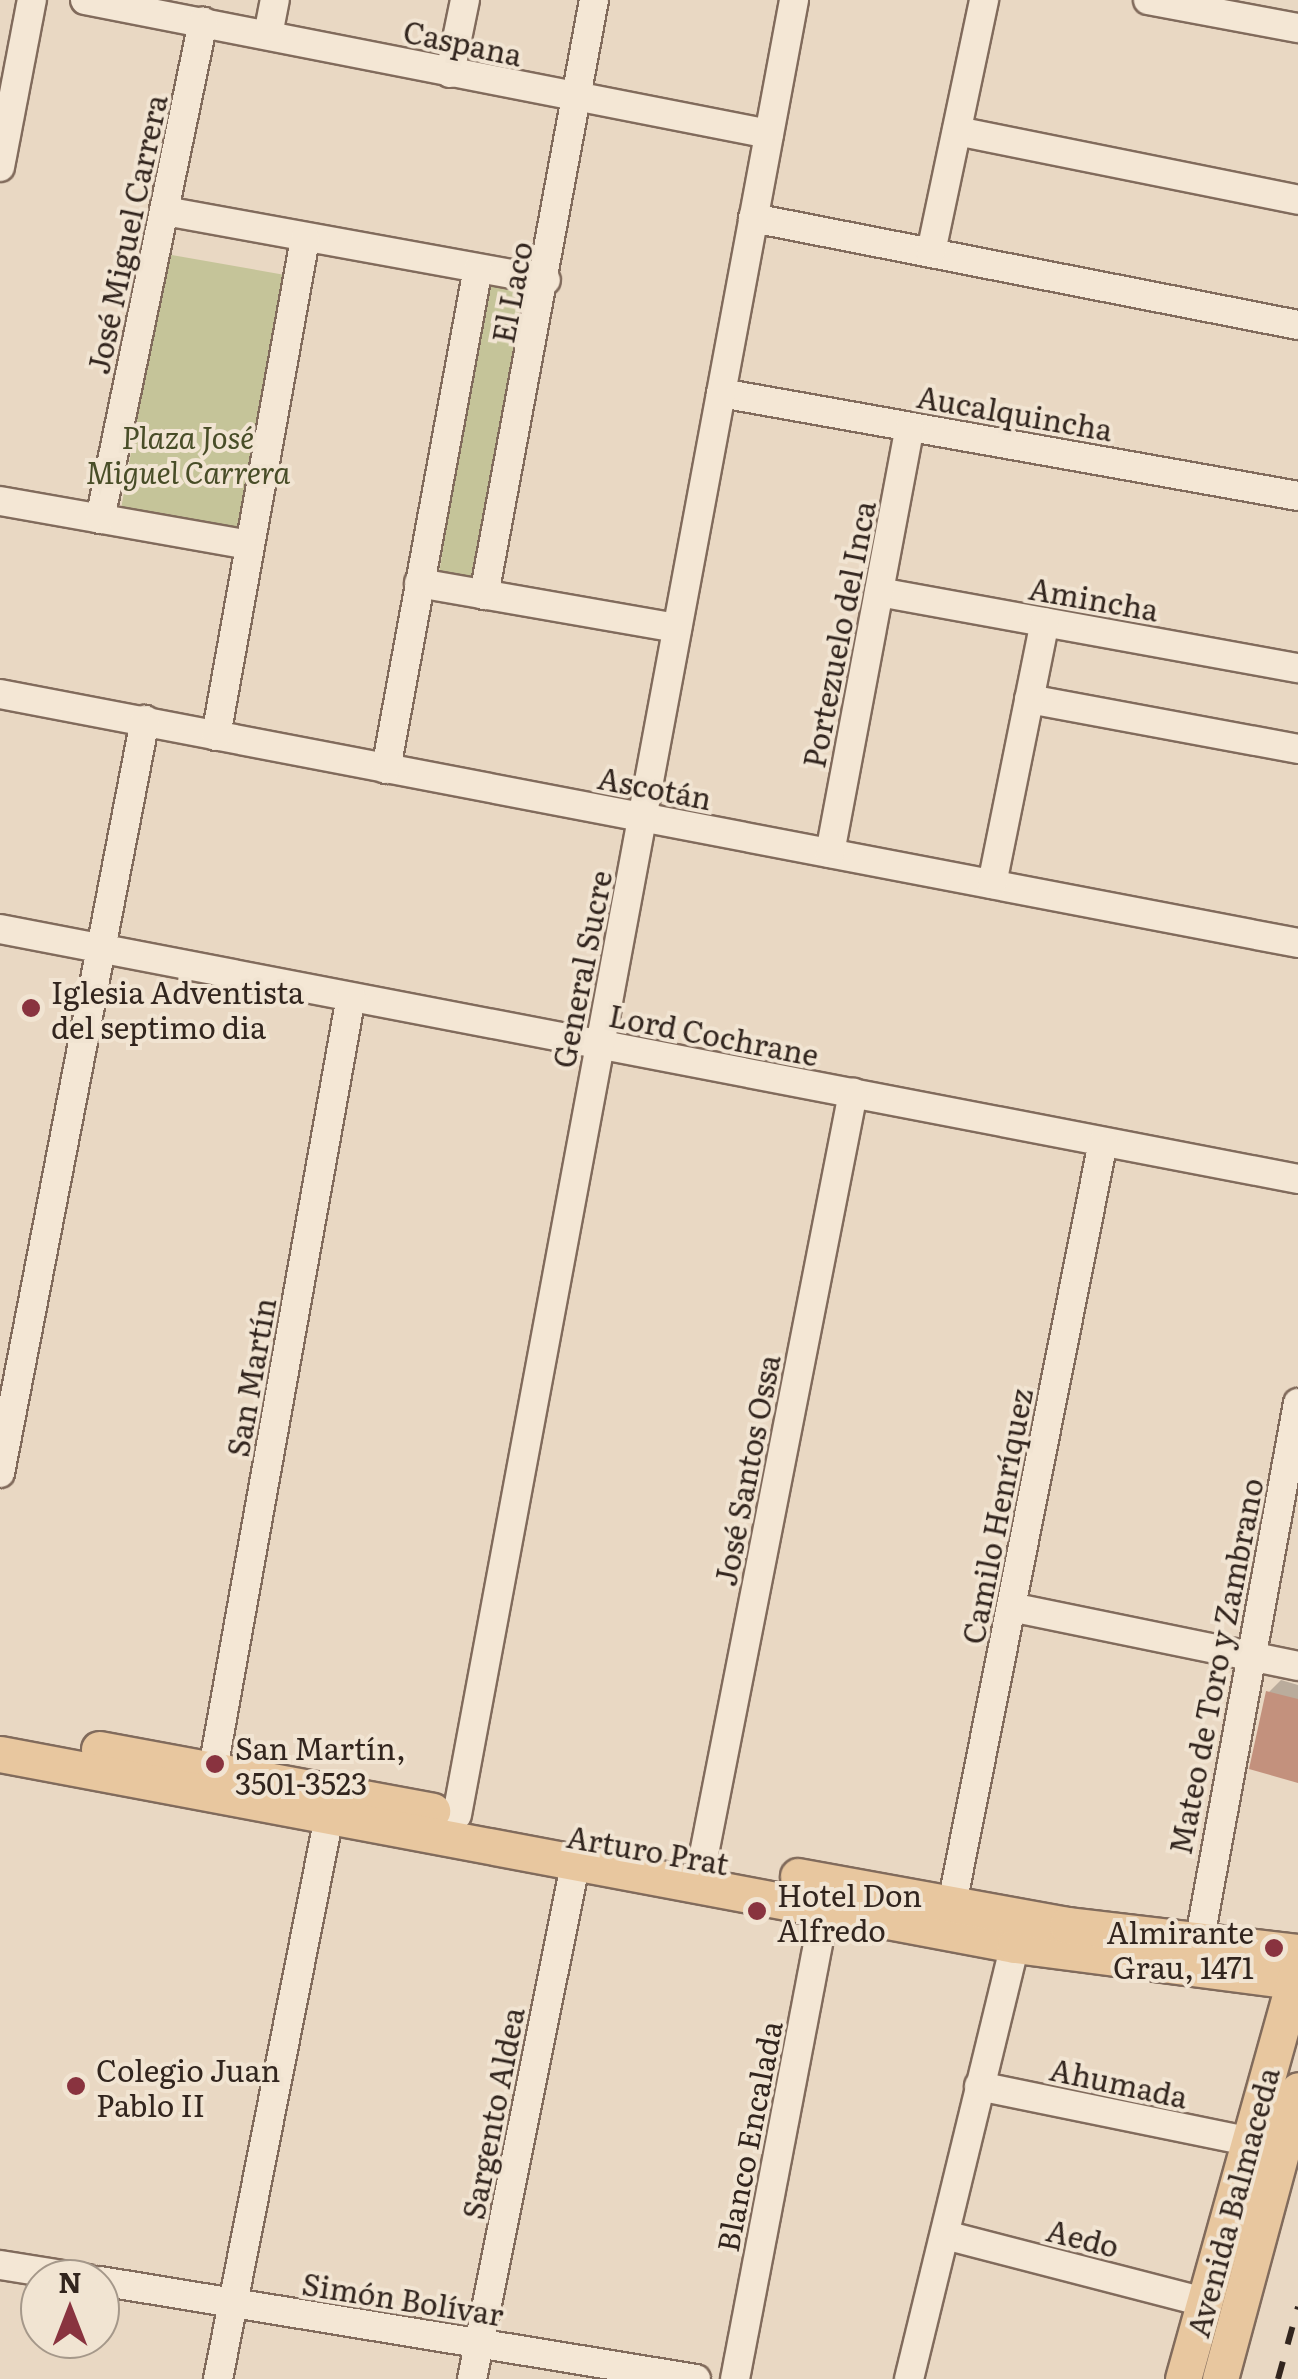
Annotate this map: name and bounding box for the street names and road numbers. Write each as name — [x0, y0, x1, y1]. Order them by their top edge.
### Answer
street label: Caspana — [400, 12, 526, 72]
street label: José Miguel Carrera — [79, 91, 173, 377]
street label: El Laco — [484, 238, 538, 346]
street label: Aucalquincha — [914, 377, 1116, 447]
street label: Portezuelo del Inca — [794, 497, 882, 771]
street label: Amincha — [1026, 569, 1162, 627]
street label: Ascotán — [595, 758, 715, 816]
street label: General Sucre — [544, 867, 618, 1071]
street label: Lord Cochrane — [606, 996, 822, 1072]
street label: San Martín — [218, 1295, 282, 1459]
street label: José Santos Ossa — [706, 1351, 786, 1589]
street label: Camilo Henríquez — [954, 1385, 1038, 1647]
street label: Mateo de Toro y Zambrano — [1161, 1475, 1269, 1857]
street label: Arturo Prat — [564, 1817, 732, 1881]
street label: Sargento Aldea — [454, 2004, 530, 2222]
street label: Blanco Encalada — [708, 2018, 788, 2254]
street label: Ahumada — [1047, 2050, 1191, 2114]
street label: Avenida Balmaceda — [1179, 2063, 1285, 2341]
street label: Aedo — [1043, 2211, 1123, 2263]
street label: Simón Bolívar — [300, 2264, 506, 2332]

